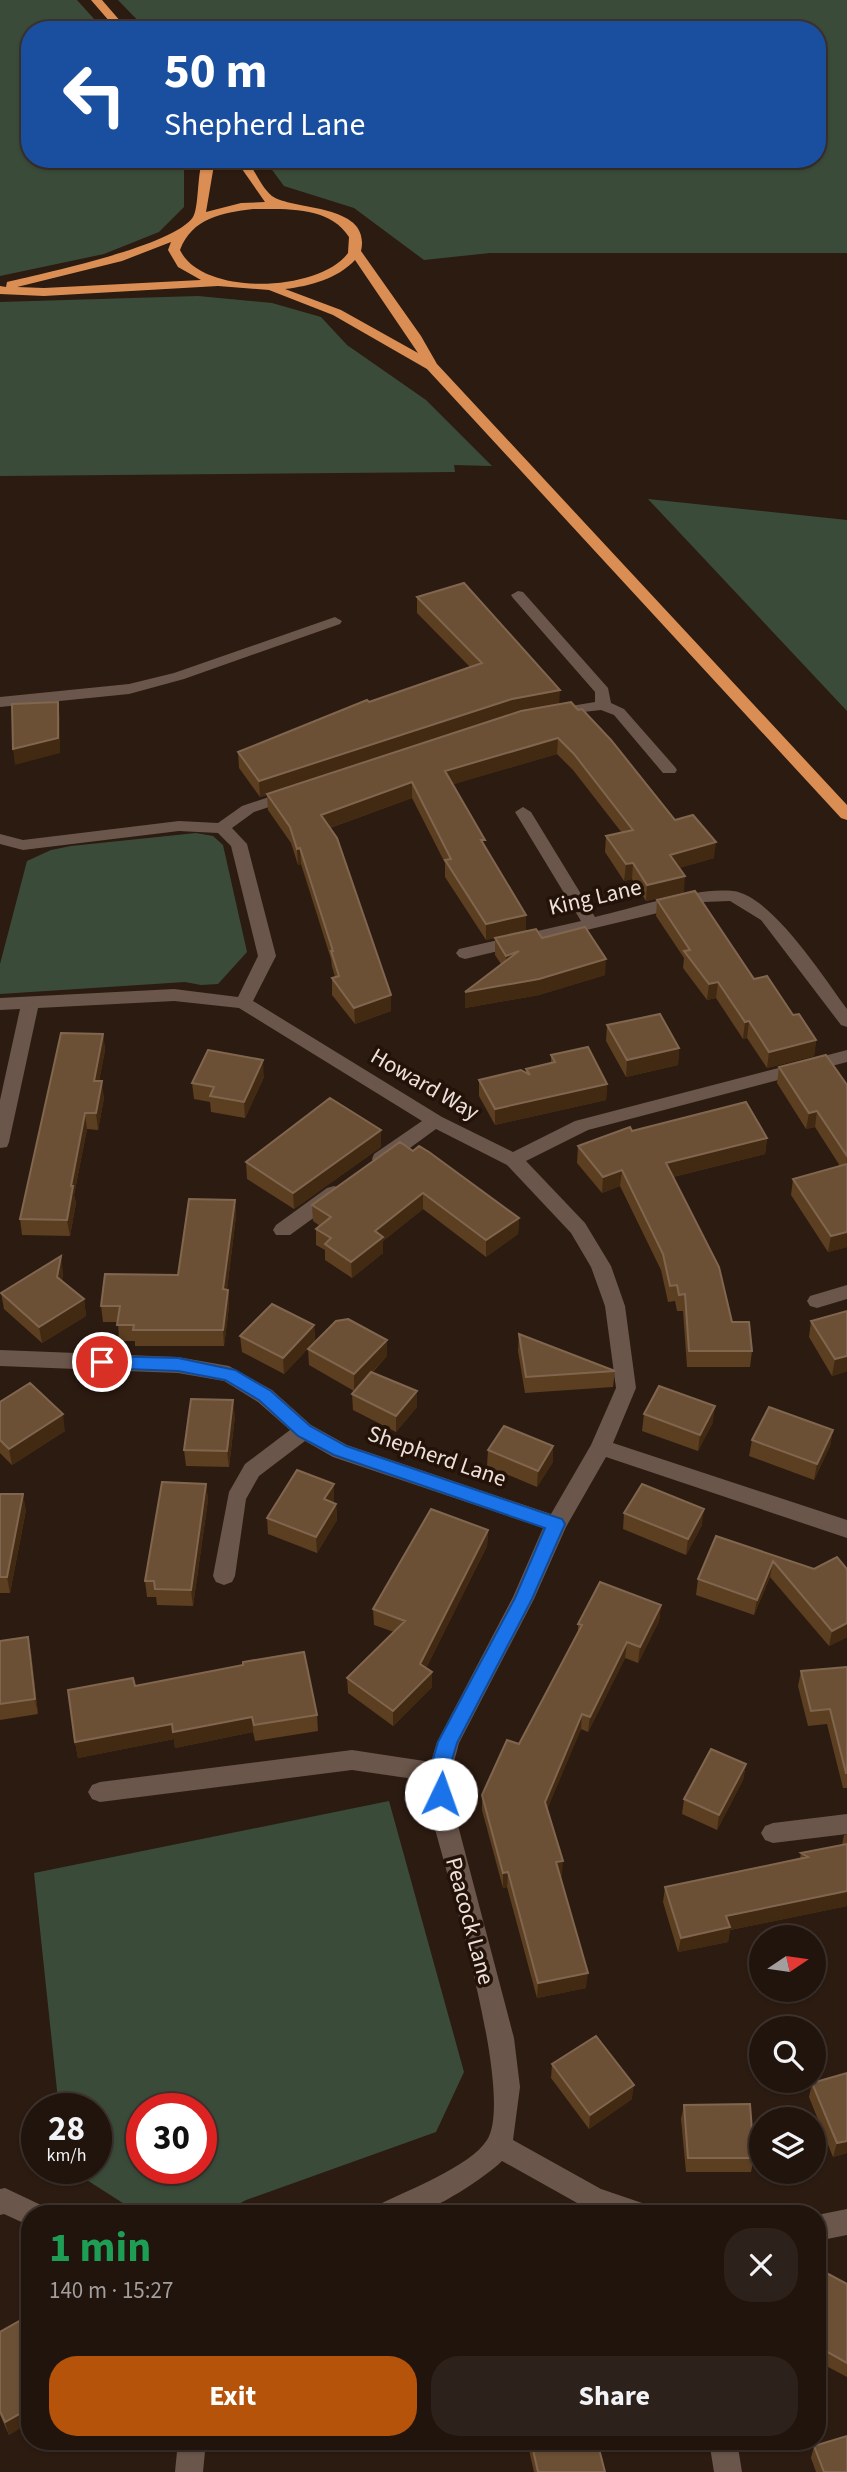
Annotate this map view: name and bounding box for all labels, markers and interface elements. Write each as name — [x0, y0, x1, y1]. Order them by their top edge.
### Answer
text: 50 m — [164, 37, 268, 107]
icon: left — [49, 49, 140, 140]
text: Shepherd Lane — [164, 102, 365, 148]
street label: King Lane — [545, 870, 645, 924]
street label: Howard Way — [365, 1040, 486, 1129]
pin — [72, 1332, 132, 1392]
icon: arrive — [83, 1343, 121, 1381]
street label: Shepherd Lane — [363, 1417, 511, 1495]
position arrow — [404, 1757, 478, 1831]
street label: Peacock Lane — [437, 1854, 503, 1988]
north arrow — [749, 1925, 826, 2002]
map controls — [749, 1925, 826, 2184]
button: search — [749, 2016, 826, 2093]
speed limit sign: 30 — [126, 2093, 217, 2184]
text: 28 — [48, 2104, 85, 2154]
button: layers — [749, 2107, 826, 2184]
text: km/h — [47, 2143, 86, 2168]
text: 1 min — [49, 2218, 151, 2278]
button: close — [724, 2228, 798, 2302]
text: 140 m · 15:27 — [49, 2274, 173, 2307]
button: Exit — [49, 2356, 417, 2436]
button: Share — [431, 2356, 798, 2436]

